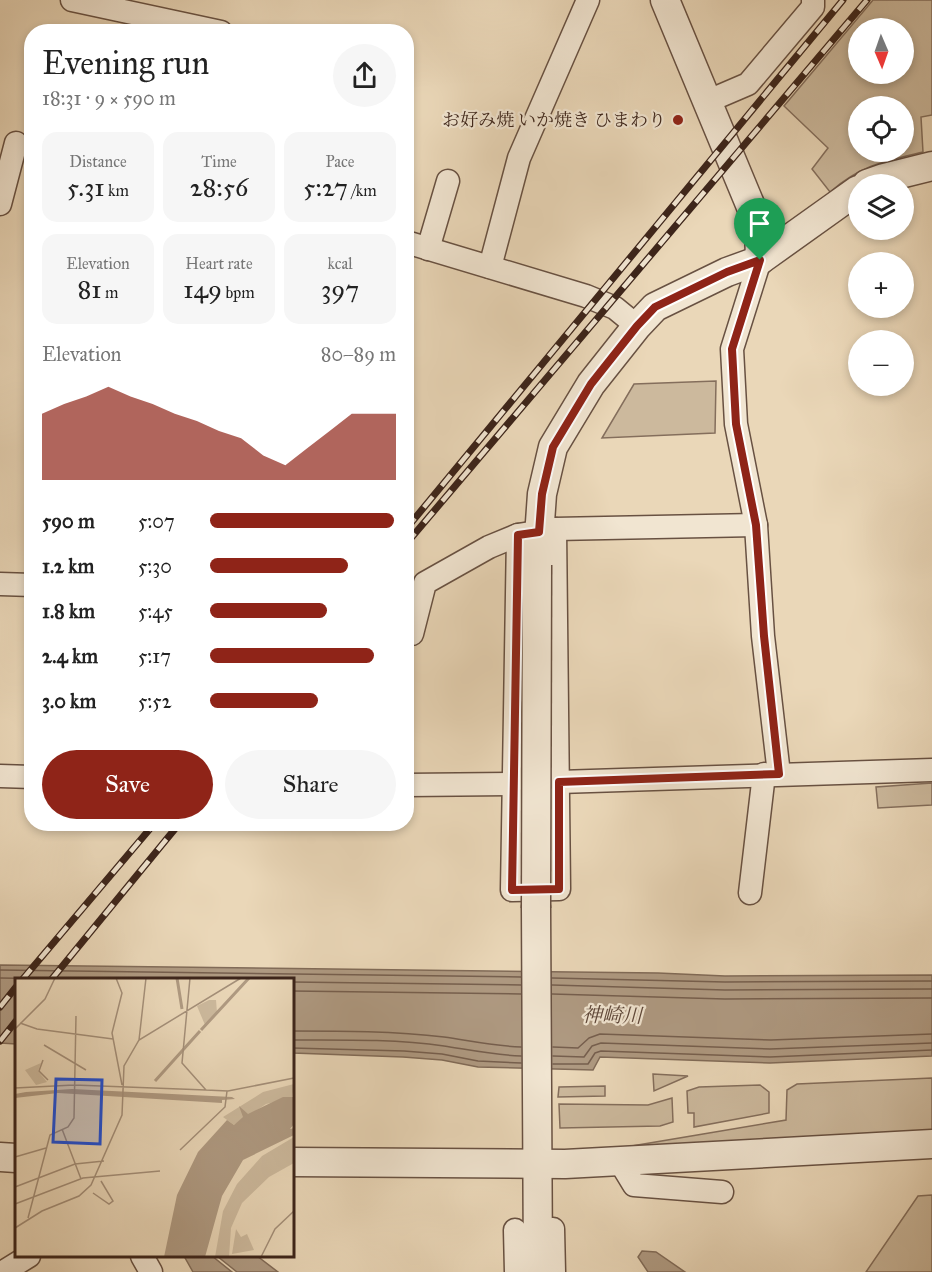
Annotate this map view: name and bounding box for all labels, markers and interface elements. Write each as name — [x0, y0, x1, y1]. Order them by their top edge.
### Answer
north arrow — [848, 18, 914, 84]
map controls — [848, 18, 914, 396]
text: Evening run — [42, 43, 209, 83]
button: share — [333, 44, 396, 107]
text: 18:31 · 9 × 590 m — [42, 86, 176, 110]
button: locate — [848, 96, 914, 162]
place label: お好み焼 いか焼き ひまわり — [442, 109, 666, 131]
marker: お好み焼 いか焼き ひまわり — [671, 113, 685, 127]
text: Distance — [69, 152, 127, 171]
text: Time — [201, 152, 237, 171]
text: Pace — [325, 152, 355, 171]
text: 5.31 — [67, 171, 105, 203]
text: 28:56 — [190, 171, 248, 203]
text: 5:27 — [303, 171, 348, 203]
button: layers — [848, 174, 914, 240]
text: km — [105, 181, 129, 200]
text: /km — [348, 181, 377, 200]
pin — [734, 198, 785, 260]
icon: arrive — [743, 207, 776, 240]
button: + — [848, 252, 914, 318]
text: Elevation — [66, 254, 130, 273]
text: Heart rate — [185, 254, 253, 273]
text: kcal — [327, 254, 353, 273]
text: 81 — [78, 273, 102, 305]
text: 149 — [183, 273, 222, 305]
text: 397 — [321, 273, 359, 305]
text: m — [102, 283, 119, 302]
text: bpm — [222, 283, 255, 302]
button: − — [848, 330, 914, 396]
text: Elevation — [42, 342, 121, 366]
text: 80–89 m — [321, 342, 396, 366]
text: 590 m — [42, 509, 95, 533]
text: 5:07 — [138, 509, 175, 533]
text: 1.2 km — [42, 554, 94, 578]
text: 5:30 — [138, 554, 172, 578]
text: 1.8 km — [42, 599, 95, 623]
text: 5:45 — [138, 599, 173, 623]
text: 2.4 km — [42, 644, 98, 668]
text: 5:17 — [138, 644, 171, 668]
text: 3.0 km — [42, 689, 96, 713]
text: 5:52 — [138, 689, 172, 713]
button: Save — [42, 750, 213, 819]
button: Share — [225, 750, 396, 819]
inset map — [15, 978, 294, 1257]
water label: 神崎川 — [582, 1002, 644, 1028]

